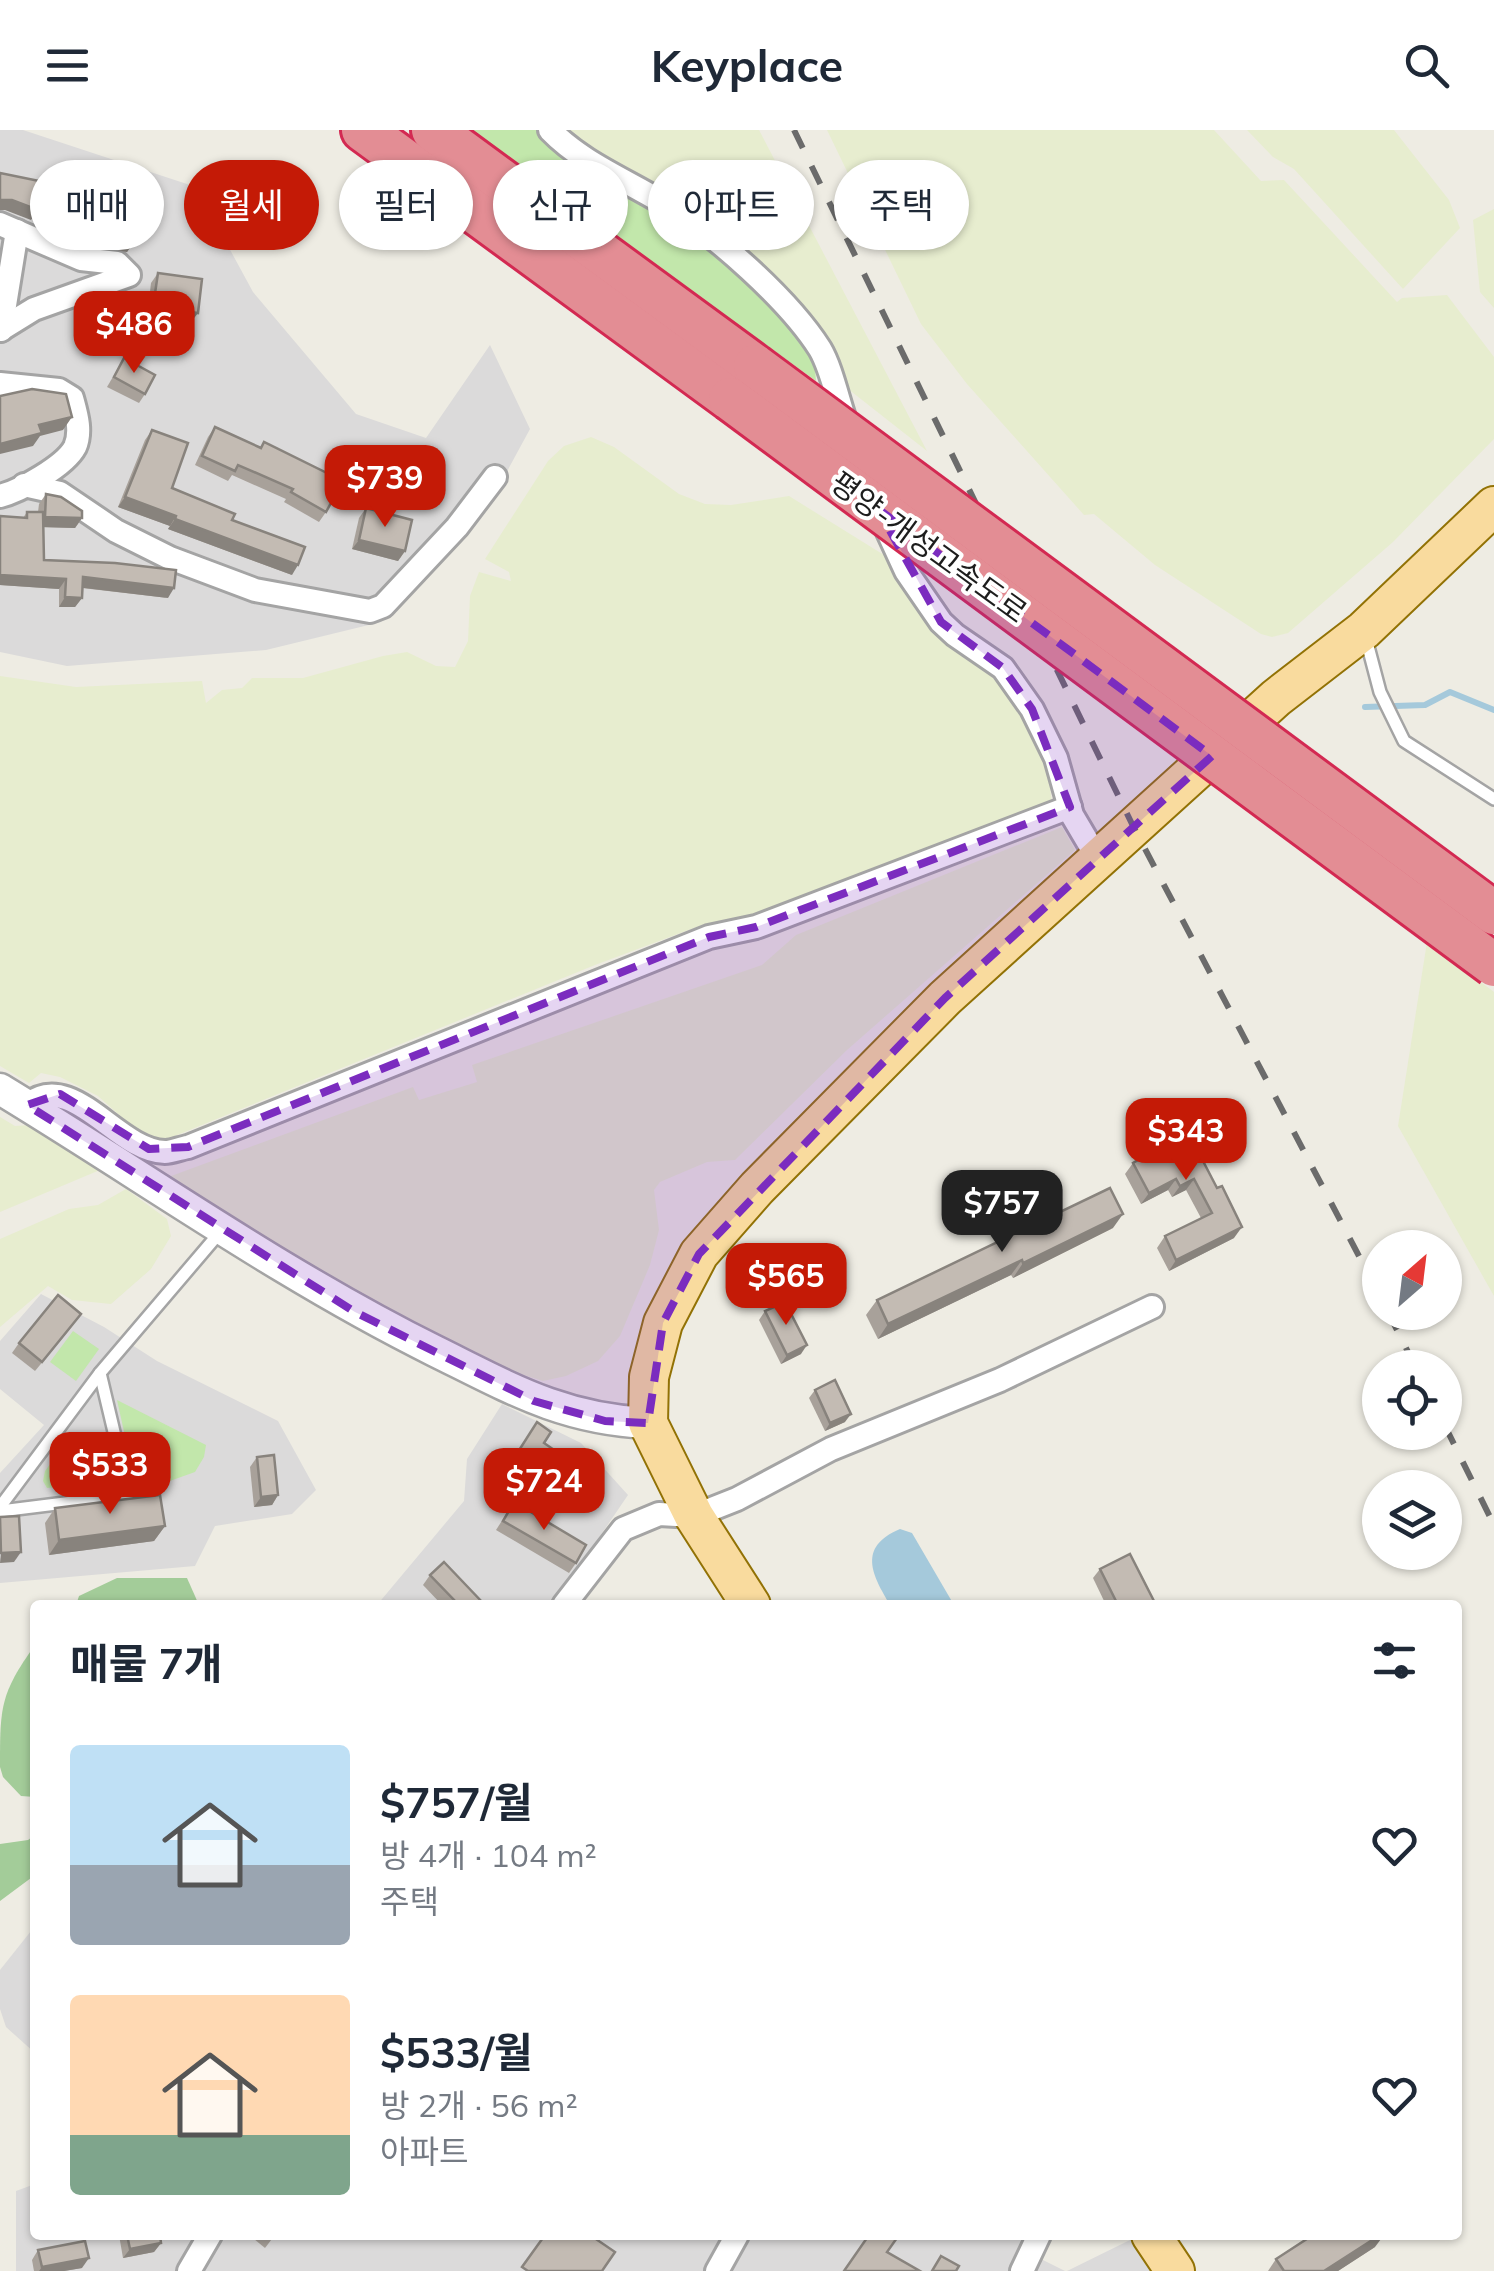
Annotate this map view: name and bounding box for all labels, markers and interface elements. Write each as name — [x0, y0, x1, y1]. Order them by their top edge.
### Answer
text: Keyplace — [651, 37, 843, 93]
icon: menu — [40, 38, 95, 93]
icon: search — [1399, 38, 1454, 93]
chip: 매매 — [30, 160, 164, 250]
chip: 월세 — [184, 160, 319, 250]
chip: 필터 — [339, 160, 473, 250]
chip: 신규 — [493, 160, 628, 250]
chip: 아파트 — [648, 160, 814, 250]
chip: 주택 — [834, 160, 969, 250]
pin: $486 — [75, 291, 193, 376]
text: $486 — [96, 303, 172, 343]
pin: $739 — [326, 445, 444, 530]
text: $739 — [347, 457, 423, 497]
street label: 평양-개성고속도로 — [823, 463, 1035, 631]
pin: $343 — [1127, 1098, 1245, 1183]
text: $343 — [1148, 1110, 1224, 1150]
pin: $757 — [943, 1170, 1061, 1255]
text: $757 — [964, 1182, 1040, 1222]
north arrow — [1362, 1230, 1462, 1330]
map controls — [1362, 1230, 1462, 1570]
pin: $565 — [727, 1243, 845, 1328]
text: $565 — [748, 1255, 824, 1295]
button: locate — [1362, 1350, 1462, 1450]
pin: $533 — [51, 1432, 169, 1517]
text: $533 — [72, 1444, 148, 1484]
pin: $724 — [485, 1448, 603, 1533]
text: $724 — [506, 1460, 582, 1500]
button: layers — [1362, 1470, 1462, 1570]
icon: filters — [1367, 1633, 1422, 1688]
text: 매물 7개 — [70, 1637, 223, 1690]
text: $757/월 — [380, 1776, 533, 1829]
icon: home — [150, 1785, 270, 1905]
icon: heart — [1367, 1818, 1422, 1873]
text: 방 4개 · 104 m² — [380, 1835, 597, 1875]
text: 주택 — [380, 1881, 439, 1921]
text: $533/월 — [380, 2026, 533, 2079]
icon: home — [150, 2035, 270, 2155]
icon: heart — [1367, 2068, 1422, 2123]
text: 방 2개 · 56 m² — [380, 2085, 578, 2125]
text: 아파트 — [380, 2131, 468, 2171]

